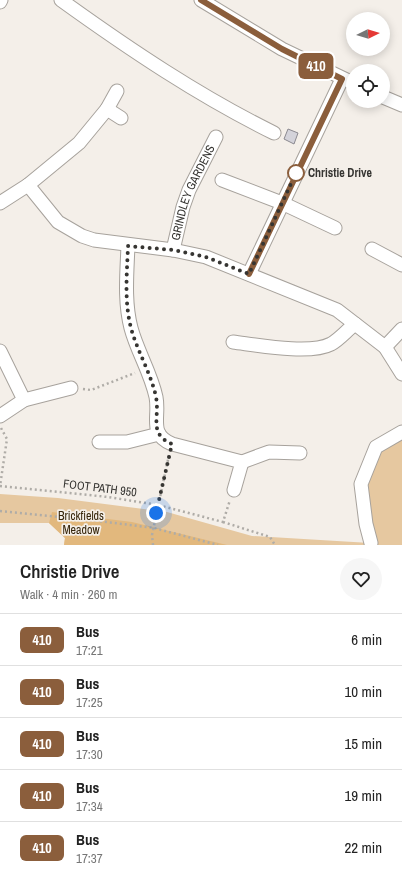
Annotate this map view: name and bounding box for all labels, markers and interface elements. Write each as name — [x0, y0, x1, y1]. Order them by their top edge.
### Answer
north arrow — [346, 12, 390, 56]
map controls — [346, 12, 390, 108]
line badge: 410 — [293, 53, 339, 79]
text: 410 — [306, 57, 326, 75]
button: locate — [346, 64, 390, 108]
street label: GRINDLEY GARDENS — [168, 142, 219, 242]
marker: Christie Drive — [287, 164, 305, 182]
place label: Christie Drive — [308, 165, 373, 181]
street label: FOOT PATH 950 — [62, 476, 138, 500]
your location — [146, 503, 166, 523]
park label: Brickfields Meadow — [58, 508, 104, 538]
text: Christie Drive — [20, 558, 120, 584]
button: heart — [340, 558, 382, 600]
text: Walk · 4 min · 260 m — [20, 586, 117, 603]
text: Bus — [76, 621, 99, 642]
text: 6 min — [351, 629, 382, 650]
text: 410 — [32, 631, 52, 649]
text: 17:21 — [76, 642, 103, 659]
text: Bus — [76, 673, 99, 694]
text: 10 min — [344, 681, 382, 702]
text: 410 — [32, 683, 52, 701]
text: 17:25 — [76, 694, 103, 711]
text: Bus — [76, 725, 99, 746]
text: 15 min — [344, 733, 382, 754]
text: 410 — [32, 735, 52, 753]
text: 17:30 — [76, 746, 103, 763]
text: Bus — [76, 777, 99, 798]
text: 19 min — [344, 785, 382, 806]
text: 410 — [32, 787, 52, 805]
text: 17:34 — [76, 798, 103, 815]
text: Bus — [76, 829, 99, 850]
text: 22 min — [344, 837, 382, 858]
text: 410 — [32, 839, 52, 857]
text: 17:37 — [76, 850, 103, 867]

